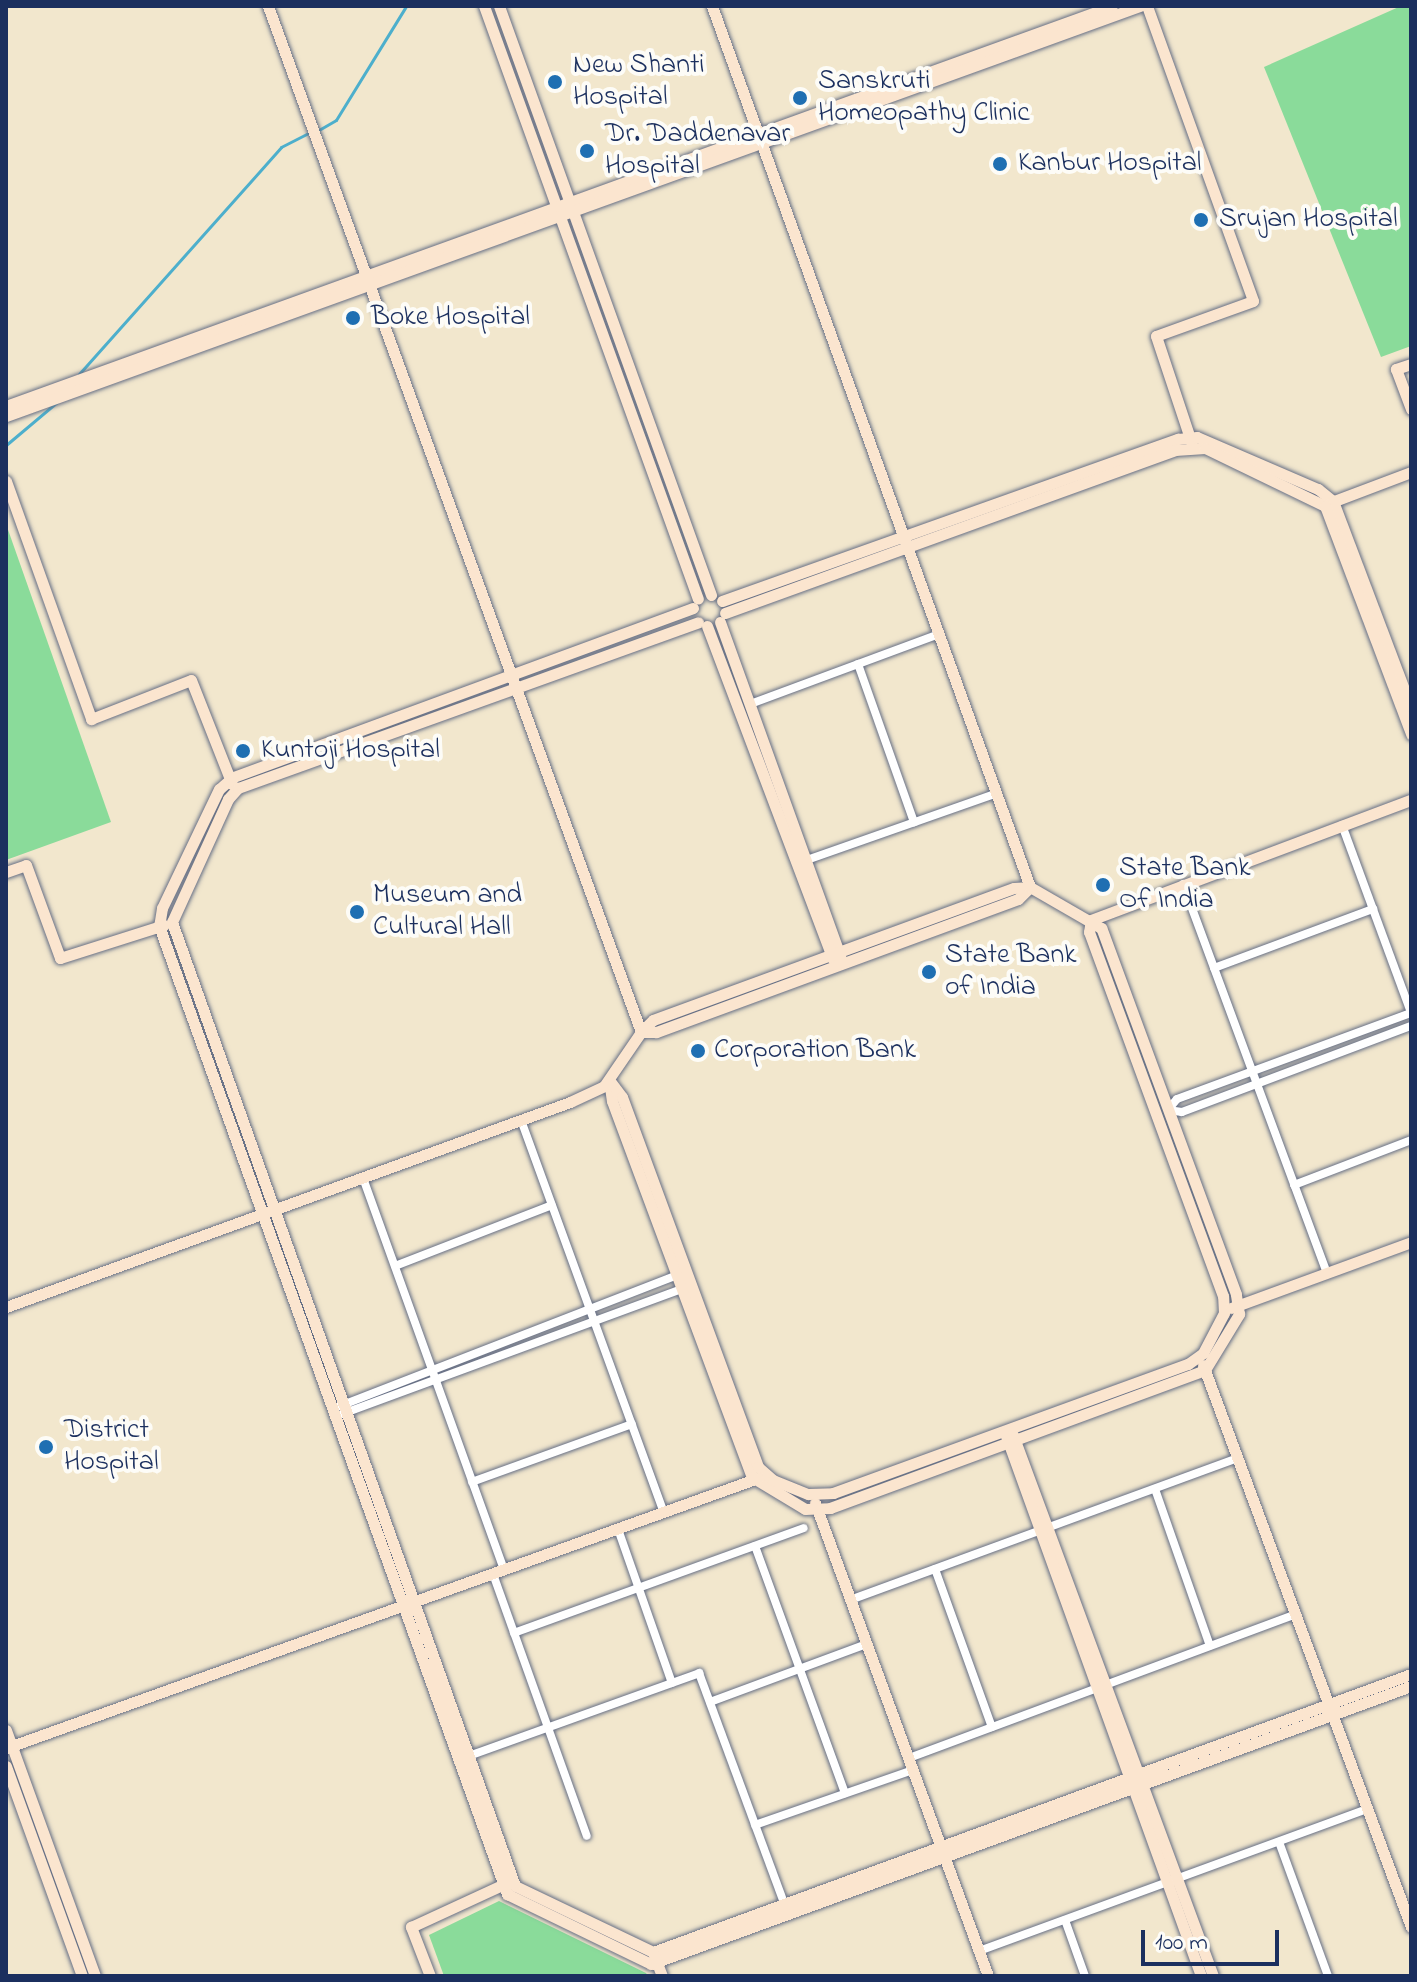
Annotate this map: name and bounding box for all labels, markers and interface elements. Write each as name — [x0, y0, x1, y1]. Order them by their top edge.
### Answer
place label: New Shanti Hospital — [573, 49, 704, 115]
place label: Sanskruti Homeopathy Clinic — [818, 65, 1030, 131]
marker: New Shanti Hospital — [544, 71, 566, 93]
marker: Sanskruti Homeopathy Clinic — [789, 87, 811, 109]
place label: Dr. Daddenavar Hospital — [605, 118, 790, 184]
marker: Dr. Daddenavar Hospital — [576, 140, 598, 162]
place label: Kanbur Hospital — [1018, 147, 1201, 181]
marker: Kanbur Hospital — [989, 153, 1011, 175]
place label: Srujan Hospital — [1219, 203, 1398, 237]
marker: Srujan Hospital — [1190, 209, 1212, 231]
place label: Boke Hospital — [371, 301, 530, 335]
marker: Boke Hospital — [342, 307, 364, 329]
place label: Kuntoji Hospital — [261, 734, 440, 768]
marker: Kuntoji Hospital — [232, 740, 254, 762]
place label: State Bank Of India — [1119, 852, 1250, 918]
marker: State Bank Of India — [1094, 876, 1112, 894]
place label: Museum and Cultural Hall — [373, 879, 522, 945]
marker: Museum and Cultural Hall — [348, 903, 366, 921]
place label: State Bank of India — [945, 939, 1076, 1005]
marker: State Bank of India — [920, 963, 938, 981]
place label: Corporation Bank — [714, 1034, 916, 1068]
marker: Corporation Bank — [689, 1042, 707, 1060]
place label: District Hospital — [64, 1414, 159, 1480]
marker: District Hospital — [35, 1436, 57, 1458]
scale bar — [1145, 1914, 1283, 1964]
text: 100 m — [1155, 1926, 1208, 1961]

